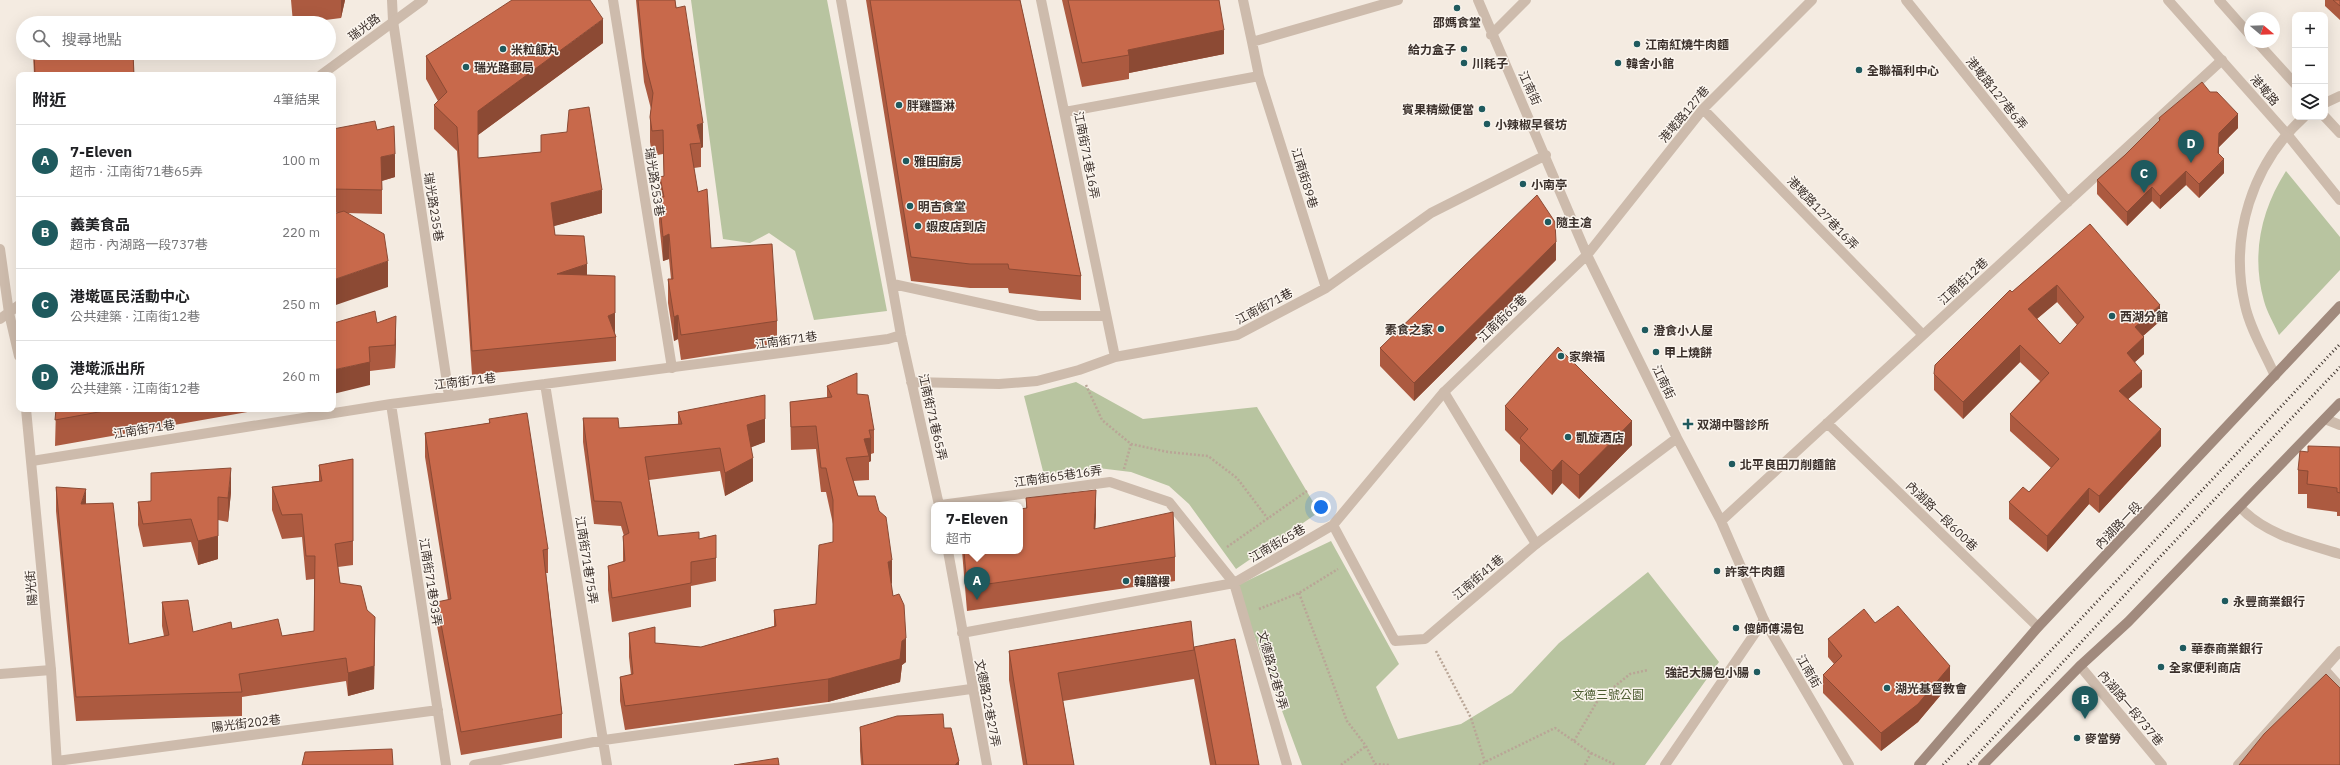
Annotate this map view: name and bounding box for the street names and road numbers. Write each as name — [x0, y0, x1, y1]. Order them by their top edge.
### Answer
street label: 瑞光路 — [345, 10, 383, 44]
street label: 港墘路127巷6弄 — [1963, 54, 2031, 132]
street label: 江南街 — [1516, 69, 1544, 107]
street label: 港墘路 — [2248, 71, 2282, 109]
street label: 港墘路127巷 — [1656, 83, 1712, 145]
street label: 江南街71巷16弄 — [1071, 110, 1103, 200]
street label: 瑞光路253巷 — [642, 146, 668, 218]
street label: 江南街89巷 — [1289, 146, 1321, 210]
street label: 瑞光路235巷 — [421, 171, 447, 243]
street label: 港墘路127巷16弄 — [1784, 173, 1862, 253]
street label: 江南街12巷 — [1935, 254, 1991, 308]
street label: 江南街71巷 — [1233, 285, 1295, 327]
street label: 江南街65巷 — [1474, 291, 1530, 345]
street label: 江南街71巷 — [754, 328, 818, 352]
street label: 江南街 — [1649, 363, 1679, 401]
street label: 江南街71巷 — [433, 370, 497, 392]
street label: 江南街71巷65弄 — [916, 372, 950, 462]
street label: 江南街71巷 — [112, 417, 176, 441]
street label: 江南街65巷16弄 — [1013, 462, 1103, 490]
street label: 內湖路一段600巷 — [1903, 478, 1981, 554]
street label: 內湖路一段 — [2092, 498, 2144, 552]
street label: 江南街71巷75弄 — [573, 515, 601, 605]
street label: 江南街65巷 — [1246, 521, 1308, 565]
street label: 江南街71巷93弄 — [417, 537, 445, 627]
street label: 江南街41巷 — [1449, 551, 1507, 603]
street label: 陽光街 — [22, 569, 40, 607]
street label: 文德路22巷9弄 — [1255, 629, 1291, 711]
street label: 江南街 — [1794, 652, 1824, 690]
street label: 文德路22巷27弄 — [972, 658, 1004, 748]
street label: 內湖路一段737巷 — [2095, 667, 2167, 749]
street label: 陽光街202巷 — [211, 711, 281, 735]

